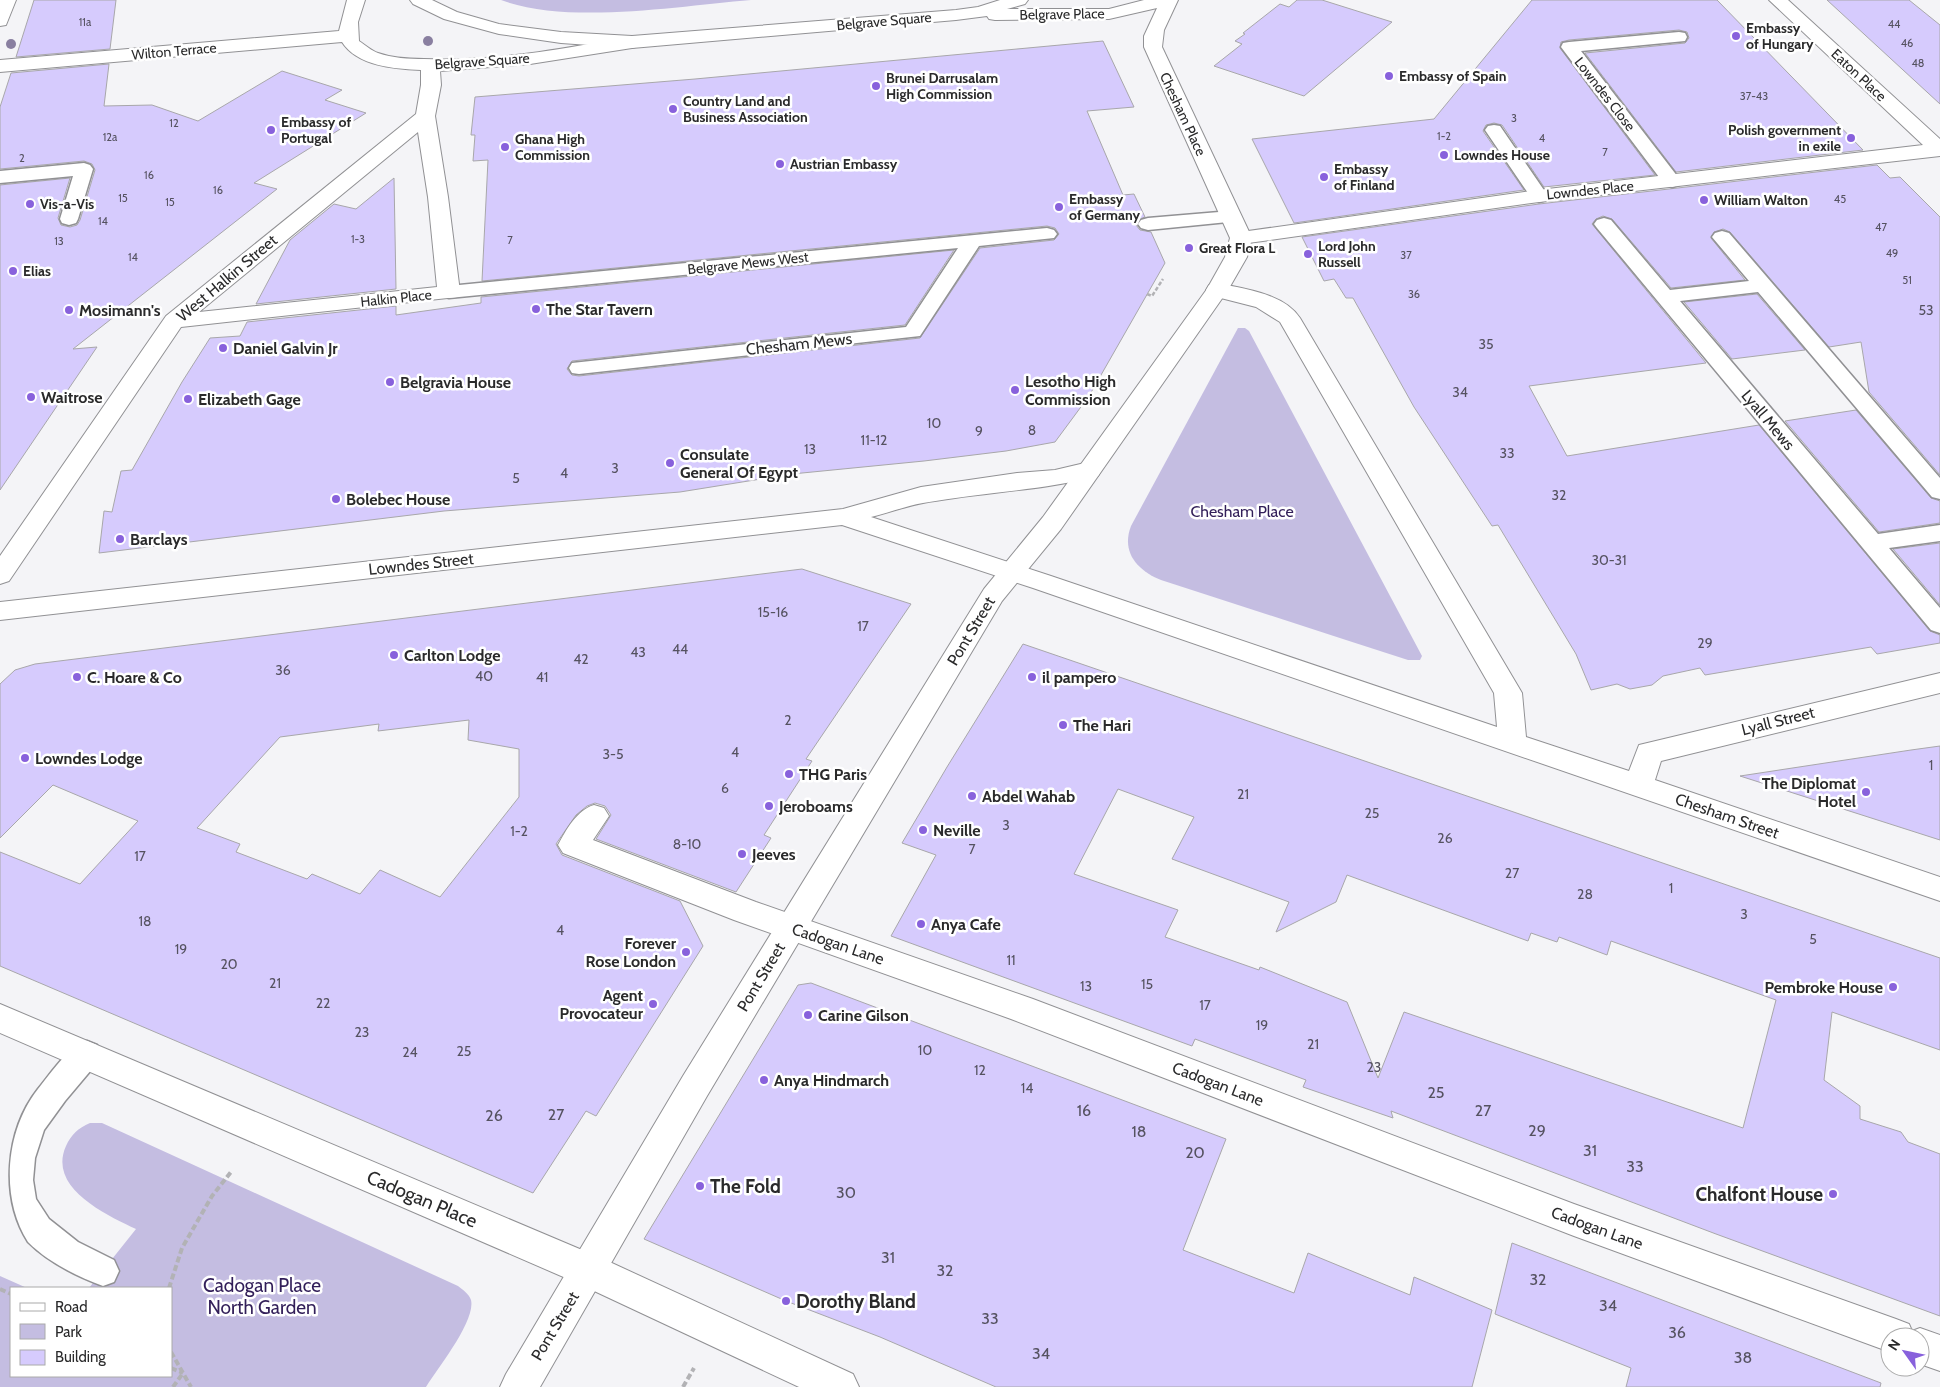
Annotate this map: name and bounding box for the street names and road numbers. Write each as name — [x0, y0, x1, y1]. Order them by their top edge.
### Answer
street label: Belgrave Place — [1019, 4, 1105, 24]
street label: Belgrave Square — [836, 8, 932, 34]
street label: Wilton Terrace — [131, 38, 217, 64]
street label: Eaton Place — [1828, 45, 1890, 105]
street label: Belgrave Square — [434, 49, 530, 73]
street label: Lowndes Close — [1571, 53, 1639, 135]
street label: Chesham Place — [1156, 69, 1210, 159]
street label: Lowndes Place — [1545, 176, 1635, 204]
street label: West Halkin Street — [173, 230, 281, 325]
street label: Belgrave Mews West — [687, 248, 810, 278]
street label: Halkin Place — [360, 285, 432, 311]
street label: Chesham Mews — [745, 329, 853, 359]
street label: Lyall Mews — [1737, 386, 1799, 454]
street label: Lowndes Street — [368, 549, 475, 579]
street label: Pont Street — [943, 593, 999, 669]
street label: Lyall Street — [1739, 703, 1817, 739]
street label: Chesham Street — [1673, 789, 1782, 843]
street label: Cadogan Lane — [789, 919, 887, 969]
street label: Pont Street — [733, 939, 789, 1015]
street label: Cadogan Lane — [1170, 1058, 1266, 1110]
street label: Cadogan Place — [363, 1165, 481, 1233]
street label: Cadogan Lane — [1549, 1203, 1645, 1253]
street label: Pont Street — [527, 1288, 583, 1364]

